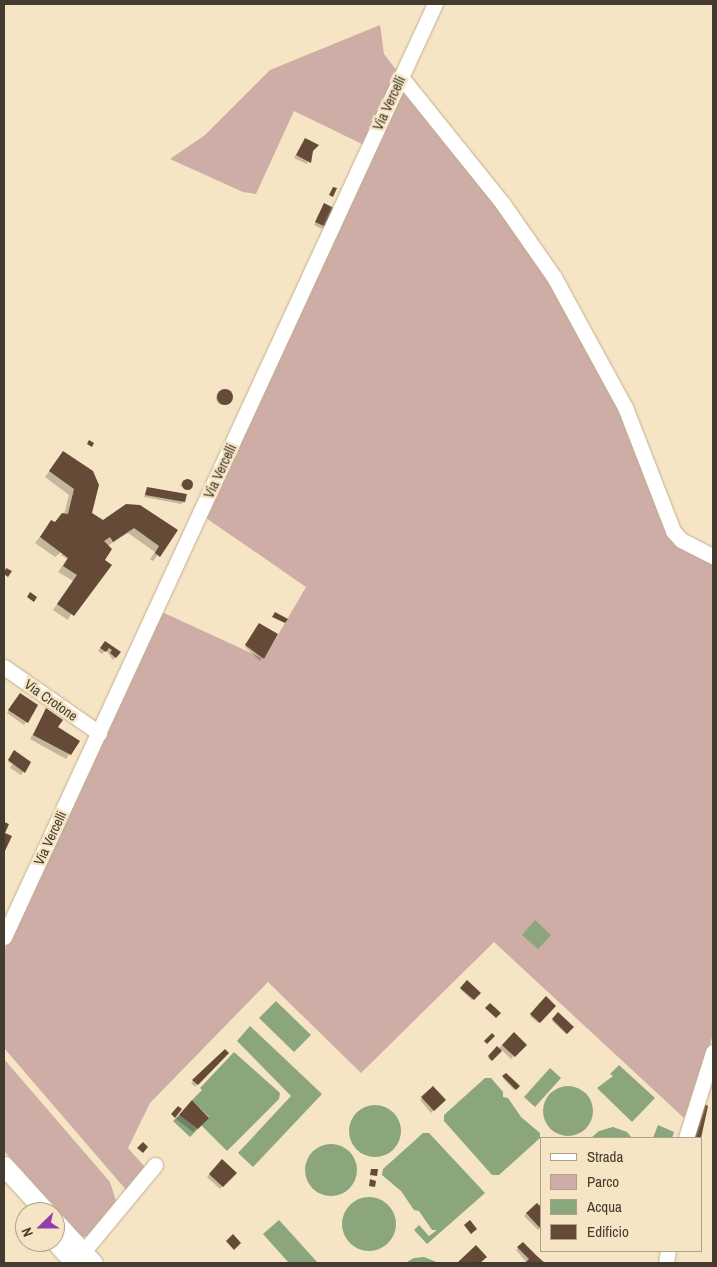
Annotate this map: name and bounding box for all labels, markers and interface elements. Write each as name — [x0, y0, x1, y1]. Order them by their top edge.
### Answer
street label: Via Vercelli — [369, 73, 409, 133]
street label: Via Vercelli — [200, 441, 240, 501]
street label: Via Crotone — [21, 676, 81, 724]
street label: Via Vercelli — [30, 808, 70, 868]
legend — [540, 1137, 702, 1252]
text: Strada — [587, 1146, 623, 1167]
text: Parco — [587, 1171, 619, 1192]
text: Acqua — [587, 1196, 622, 1217]
north arrow — [15, 1202, 65, 1252]
text: Edificio — [587, 1221, 629, 1242]
text: N — [17, 1225, 37, 1239]

